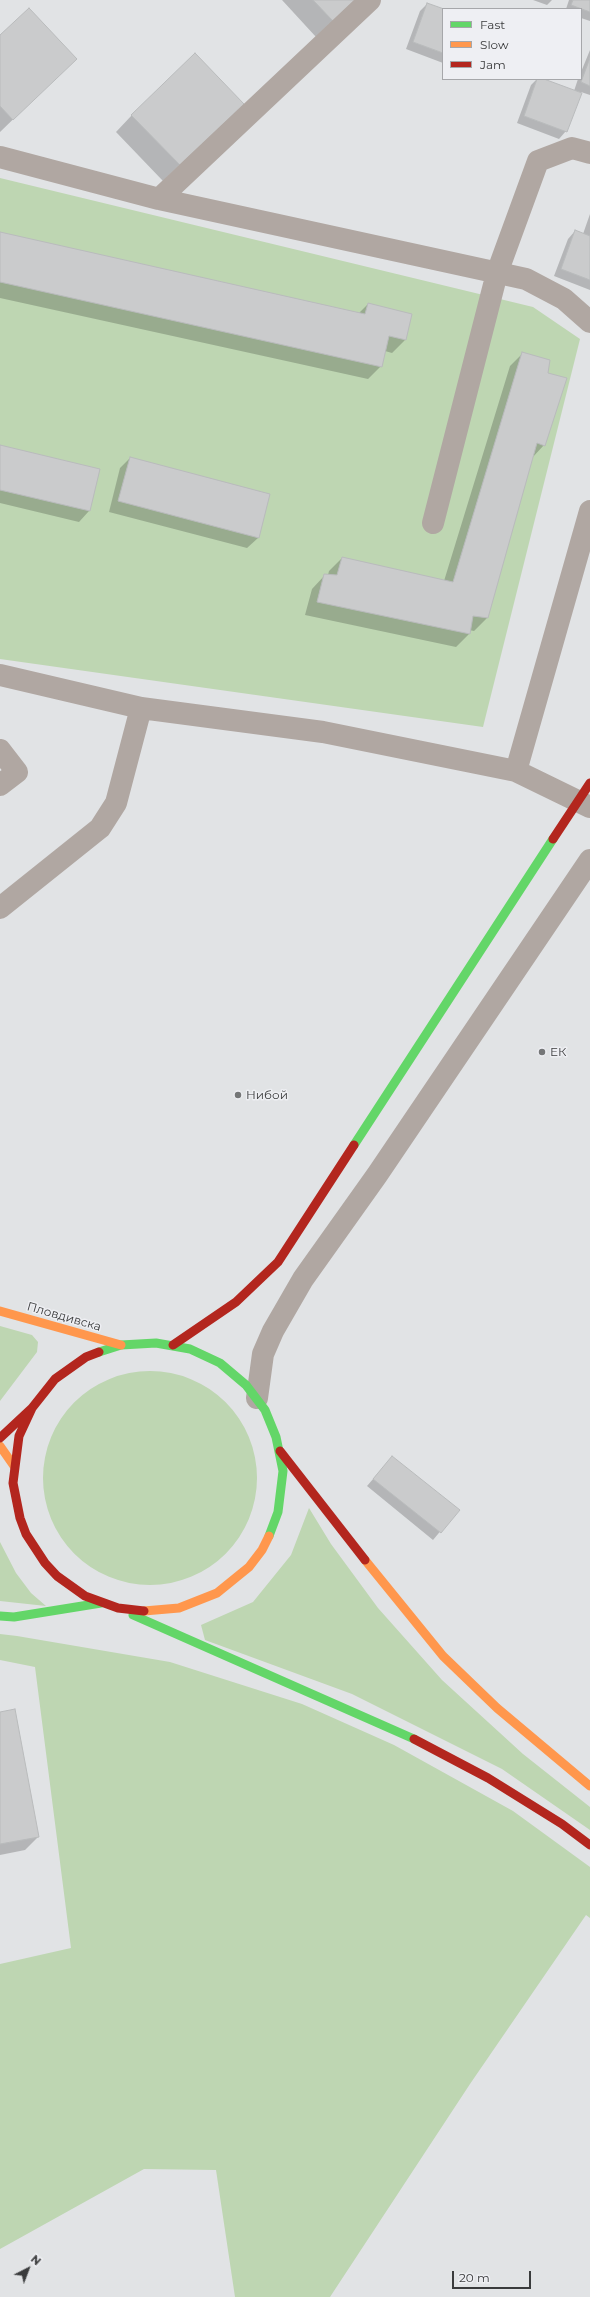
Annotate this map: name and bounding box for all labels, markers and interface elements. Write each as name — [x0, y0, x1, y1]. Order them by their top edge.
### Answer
legend — [442, 8, 582, 80]
text: Fast — [480, 17, 505, 32]
text: Slow — [480, 37, 509, 52]
text: Jam — [480, 57, 506, 72]
place label: ЕК — [550, 1045, 566, 1059]
marker: ЕК — [537, 1047, 547, 1057]
place label: Нибой — [246, 1088, 288, 1102]
marker: Нибой — [233, 1090, 243, 1100]
street label: Пловдивска — [25, 1300, 103, 1334]
north arrow — [8, 2249, 48, 2289]
text: N — [28, 2252, 44, 2268]
scale bar — [454, 2263, 533, 2289]
text: 20 m — [459, 2270, 490, 2285]

